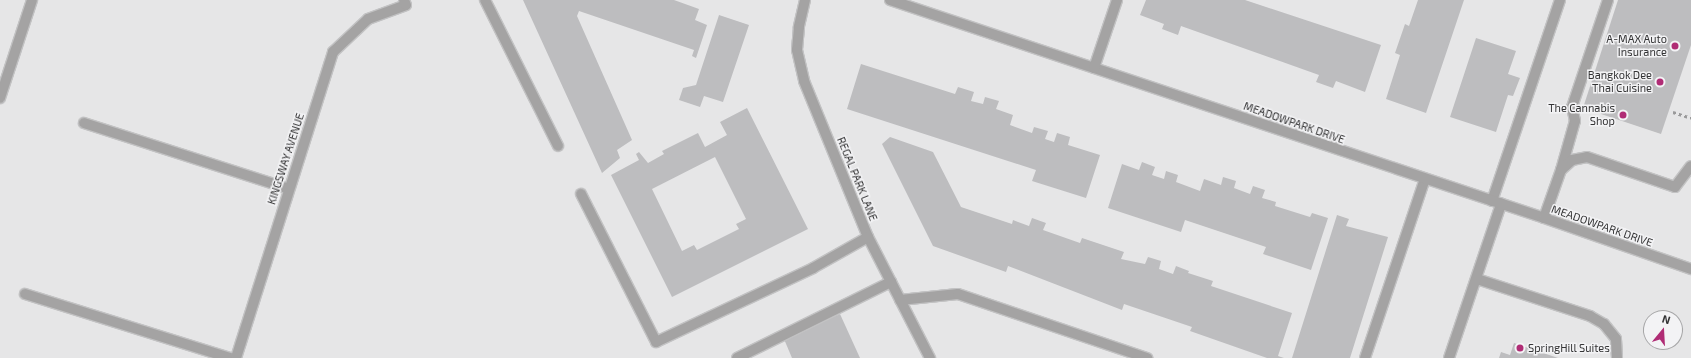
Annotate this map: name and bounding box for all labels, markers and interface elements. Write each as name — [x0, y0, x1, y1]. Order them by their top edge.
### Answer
place label: A-MAX Auto Insurance — [1606, 33, 1667, 59]
marker: A-MAX Auto Insurance — [1670, 41, 1680, 51]
place label: Bangkok Dee Thai Cuisine — [1588, 69, 1652, 95]
marker: Bangkok Dee Thai Cuisine — [1655, 77, 1665, 87]
street label: MEADOWPARK DRIVE — [1242, 99, 1346, 147]
place label: The Cannabis Shop — [1548, 102, 1615, 128]
marker: The Cannabis Shop — [1618, 110, 1628, 120]
street label: KINGSWAY AVENUE — [265, 111, 307, 207]
street label: REGAL PARK LANE — [834, 135, 880, 223]
street label: MEADOWPARK DRIVE — [1550, 202, 1654, 250]
north arrow — [1643, 310, 1683, 350]
text: N — [1661, 312, 1672, 326]
place label: SpringHill Suites — [1528, 341, 1610, 355]
marker: SpringHill Suites — [1515, 343, 1525, 353]

